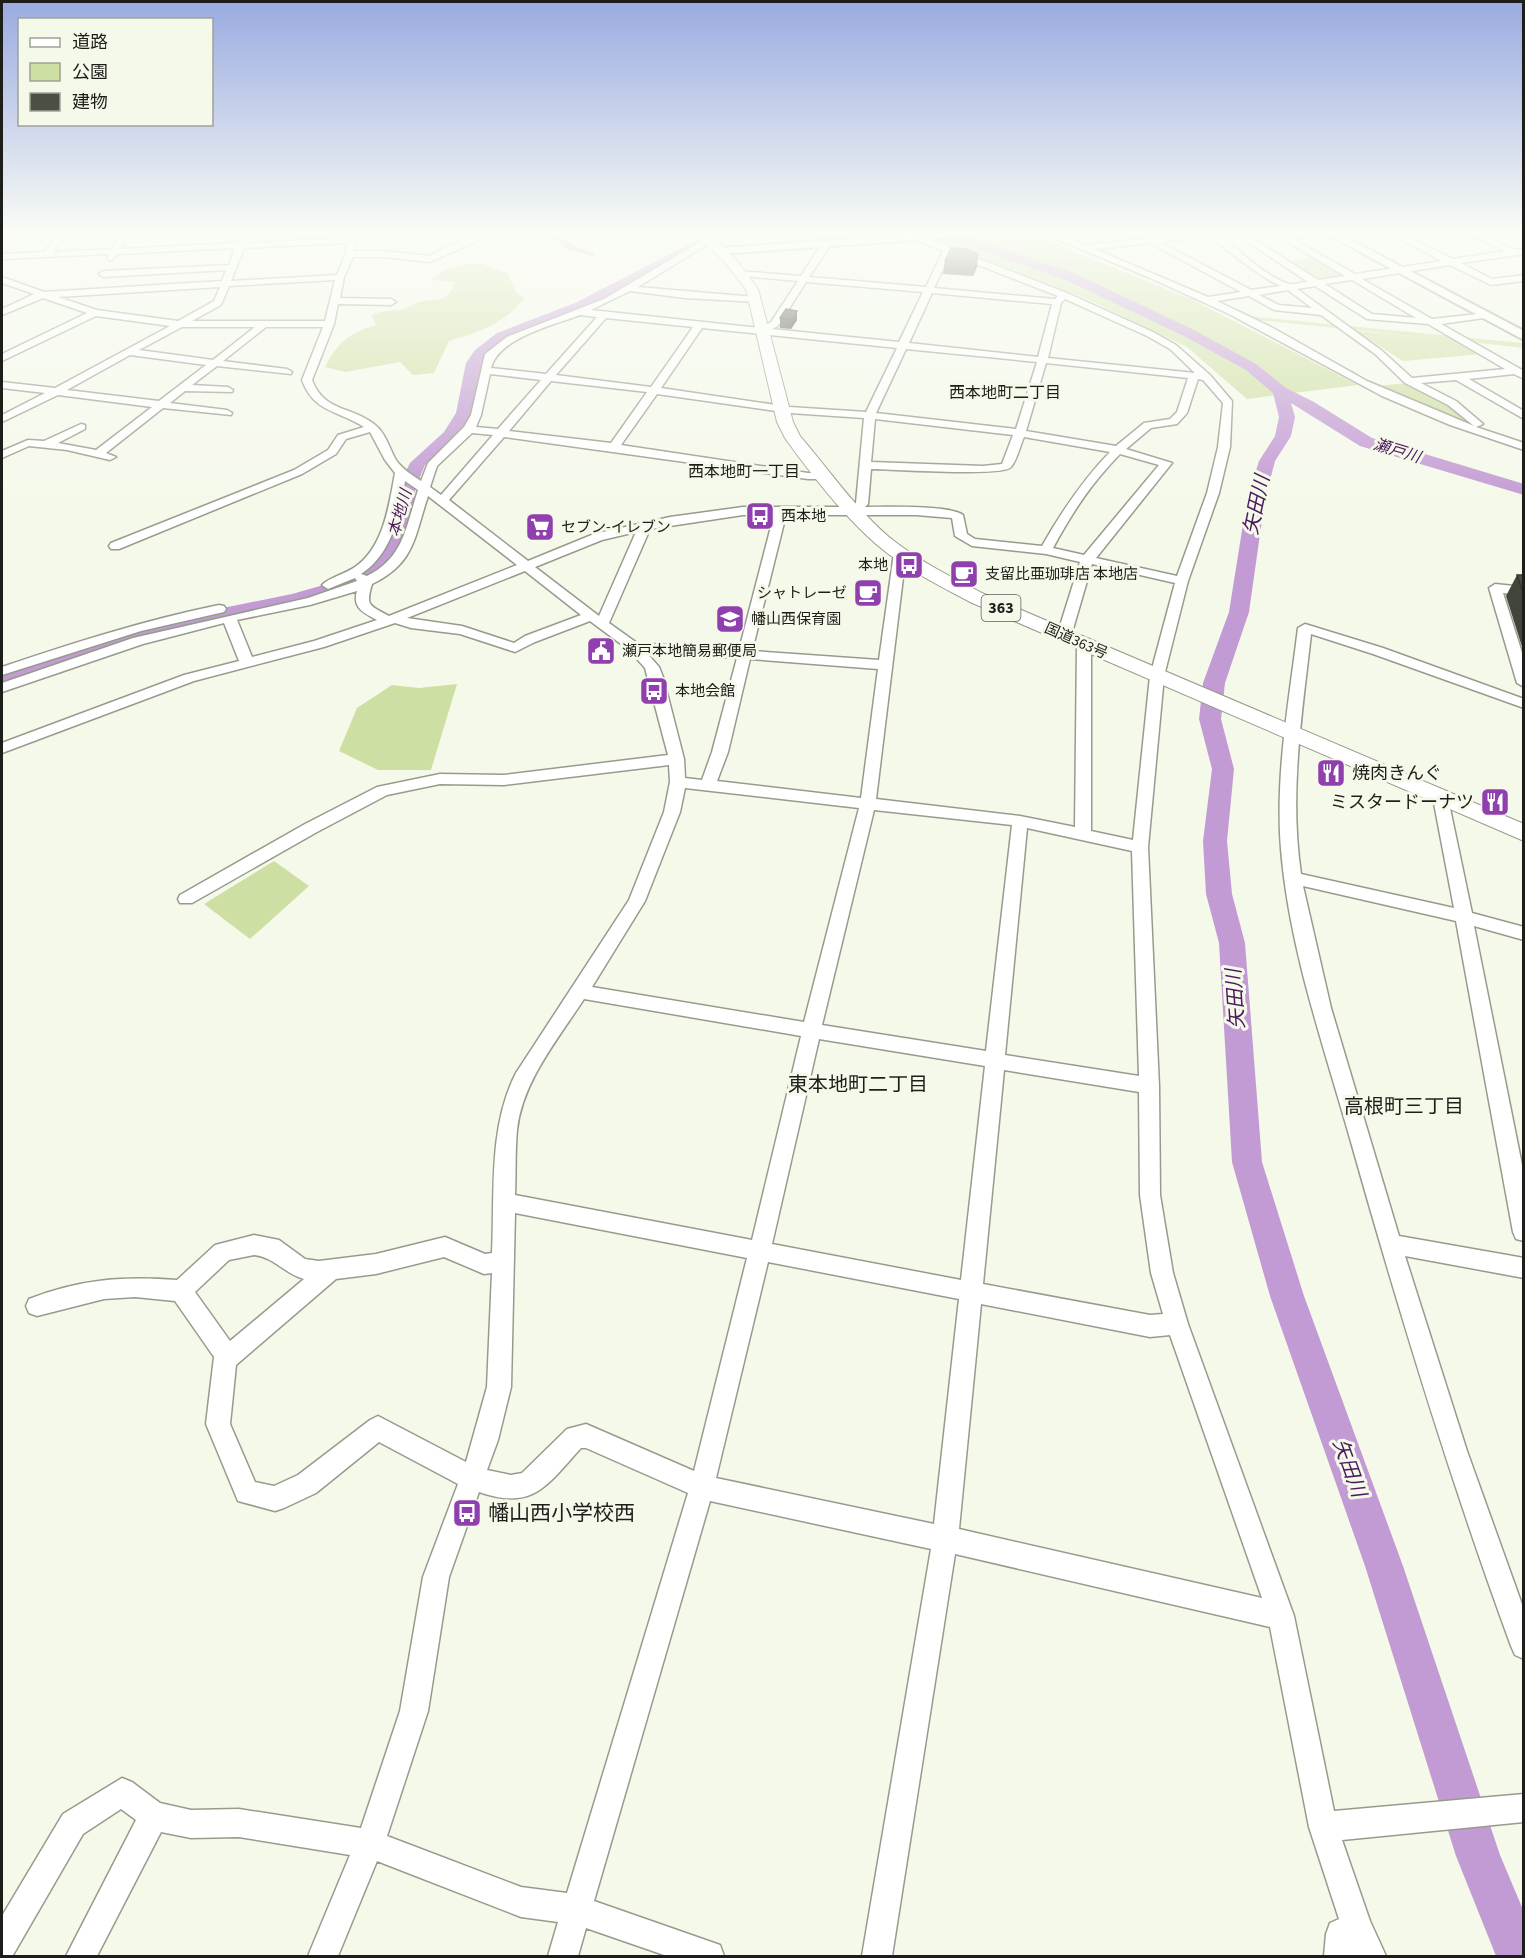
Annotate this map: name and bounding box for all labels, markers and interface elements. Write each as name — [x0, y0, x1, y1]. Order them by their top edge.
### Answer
legend — [18, 18, 213, 126]
text: 道路 — [72, 30, 108, 55]
text: 公園 — [72, 60, 108, 85]
text: 建物 — [72, 90, 108, 115]
district label: 西本地町二丁目 — [949, 382, 1061, 404]
water label: 瀬戸川 — [1371, 433, 1425, 469]
district label: 西本地町一丁目 — [688, 461, 800, 483]
water label: 矢田川 — [1237, 471, 1277, 537]
water label: 本地川 — [383, 485, 418, 539]
bus stop icon: 西本地 — [744, 500, 776, 532]
place label: 西本地 — [781, 506, 826, 527]
supermarket icon: セブン-イレブン — [524, 511, 556, 543]
place label: セブン-イレブン — [561, 517, 671, 538]
bus stop icon: 本地 — [893, 549, 925, 581]
place label: 本地 — [858, 555, 888, 576]
cafe icon: 支留比亜珈琲店 本地店 — [948, 558, 980, 590]
place label: 支留比亜珈琲店 本地店 — [985, 564, 1138, 585]
cafe icon: シャトレーゼ — [852, 577, 884, 609]
place label: シャトレーゼ — [757, 583, 847, 604]
road number: 363 — [982, 595, 1020, 621]
school or university icon: 幡山西保育園 — [714, 603, 746, 635]
place label: 幡山西保育園 — [751, 609, 841, 630]
street label: 国道363号 — [1041, 618, 1111, 664]
public building icon: 瀬戸本地簡易郵便局 — [585, 635, 617, 667]
place label: 瀬戸本地簡易郵便局 — [622, 641, 757, 662]
bus stop icon: 本地会館 — [638, 675, 670, 707]
place label: 本地会館 — [675, 681, 735, 702]
restaurant icon: 焼肉きんぐ — [1315, 757, 1347, 789]
place label: 焼肉きんぐ — [1352, 761, 1442, 786]
restaurant icon: ミスタードーナツ — [1479, 786, 1511, 818]
place label: ミスタードーナツ — [1330, 790, 1474, 815]
water label: 矢田川 — [1220, 966, 1252, 1030]
district label: 東本地町二丁目 — [788, 1071, 928, 1099]
district label: 高根町三丁目 — [1344, 1093, 1464, 1121]
water label: 矢田川 — [1326, 1435, 1373, 1503]
bus stop icon: 幡山西小学校西 — [451, 1497, 483, 1529]
place label: 幡山西小学校西 — [488, 1498, 635, 1528]

